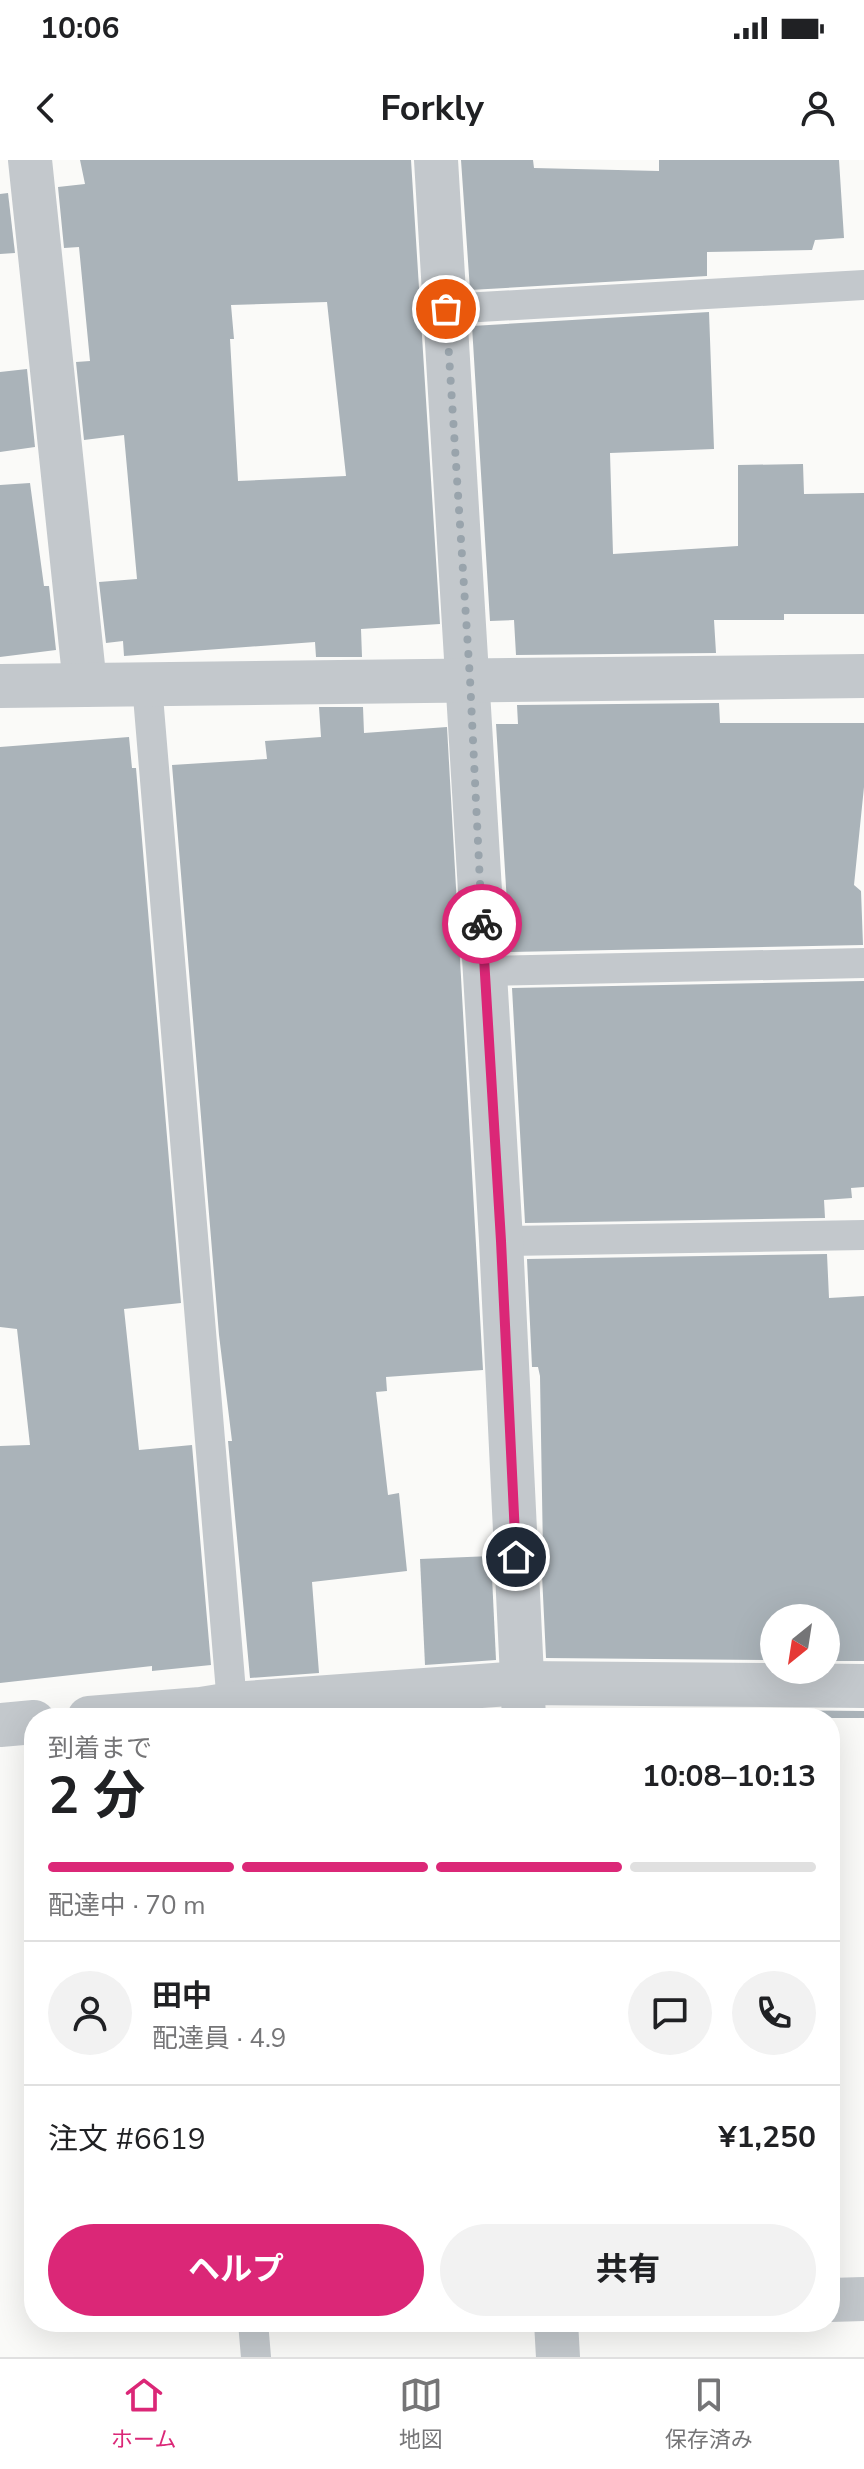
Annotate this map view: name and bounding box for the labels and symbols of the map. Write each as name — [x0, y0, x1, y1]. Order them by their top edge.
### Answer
pin — [412, 275, 480, 343]
courier — [442, 884, 522, 964]
pin — [482, 1523, 550, 1591]
north arrow — [760, 1604, 840, 1684]

